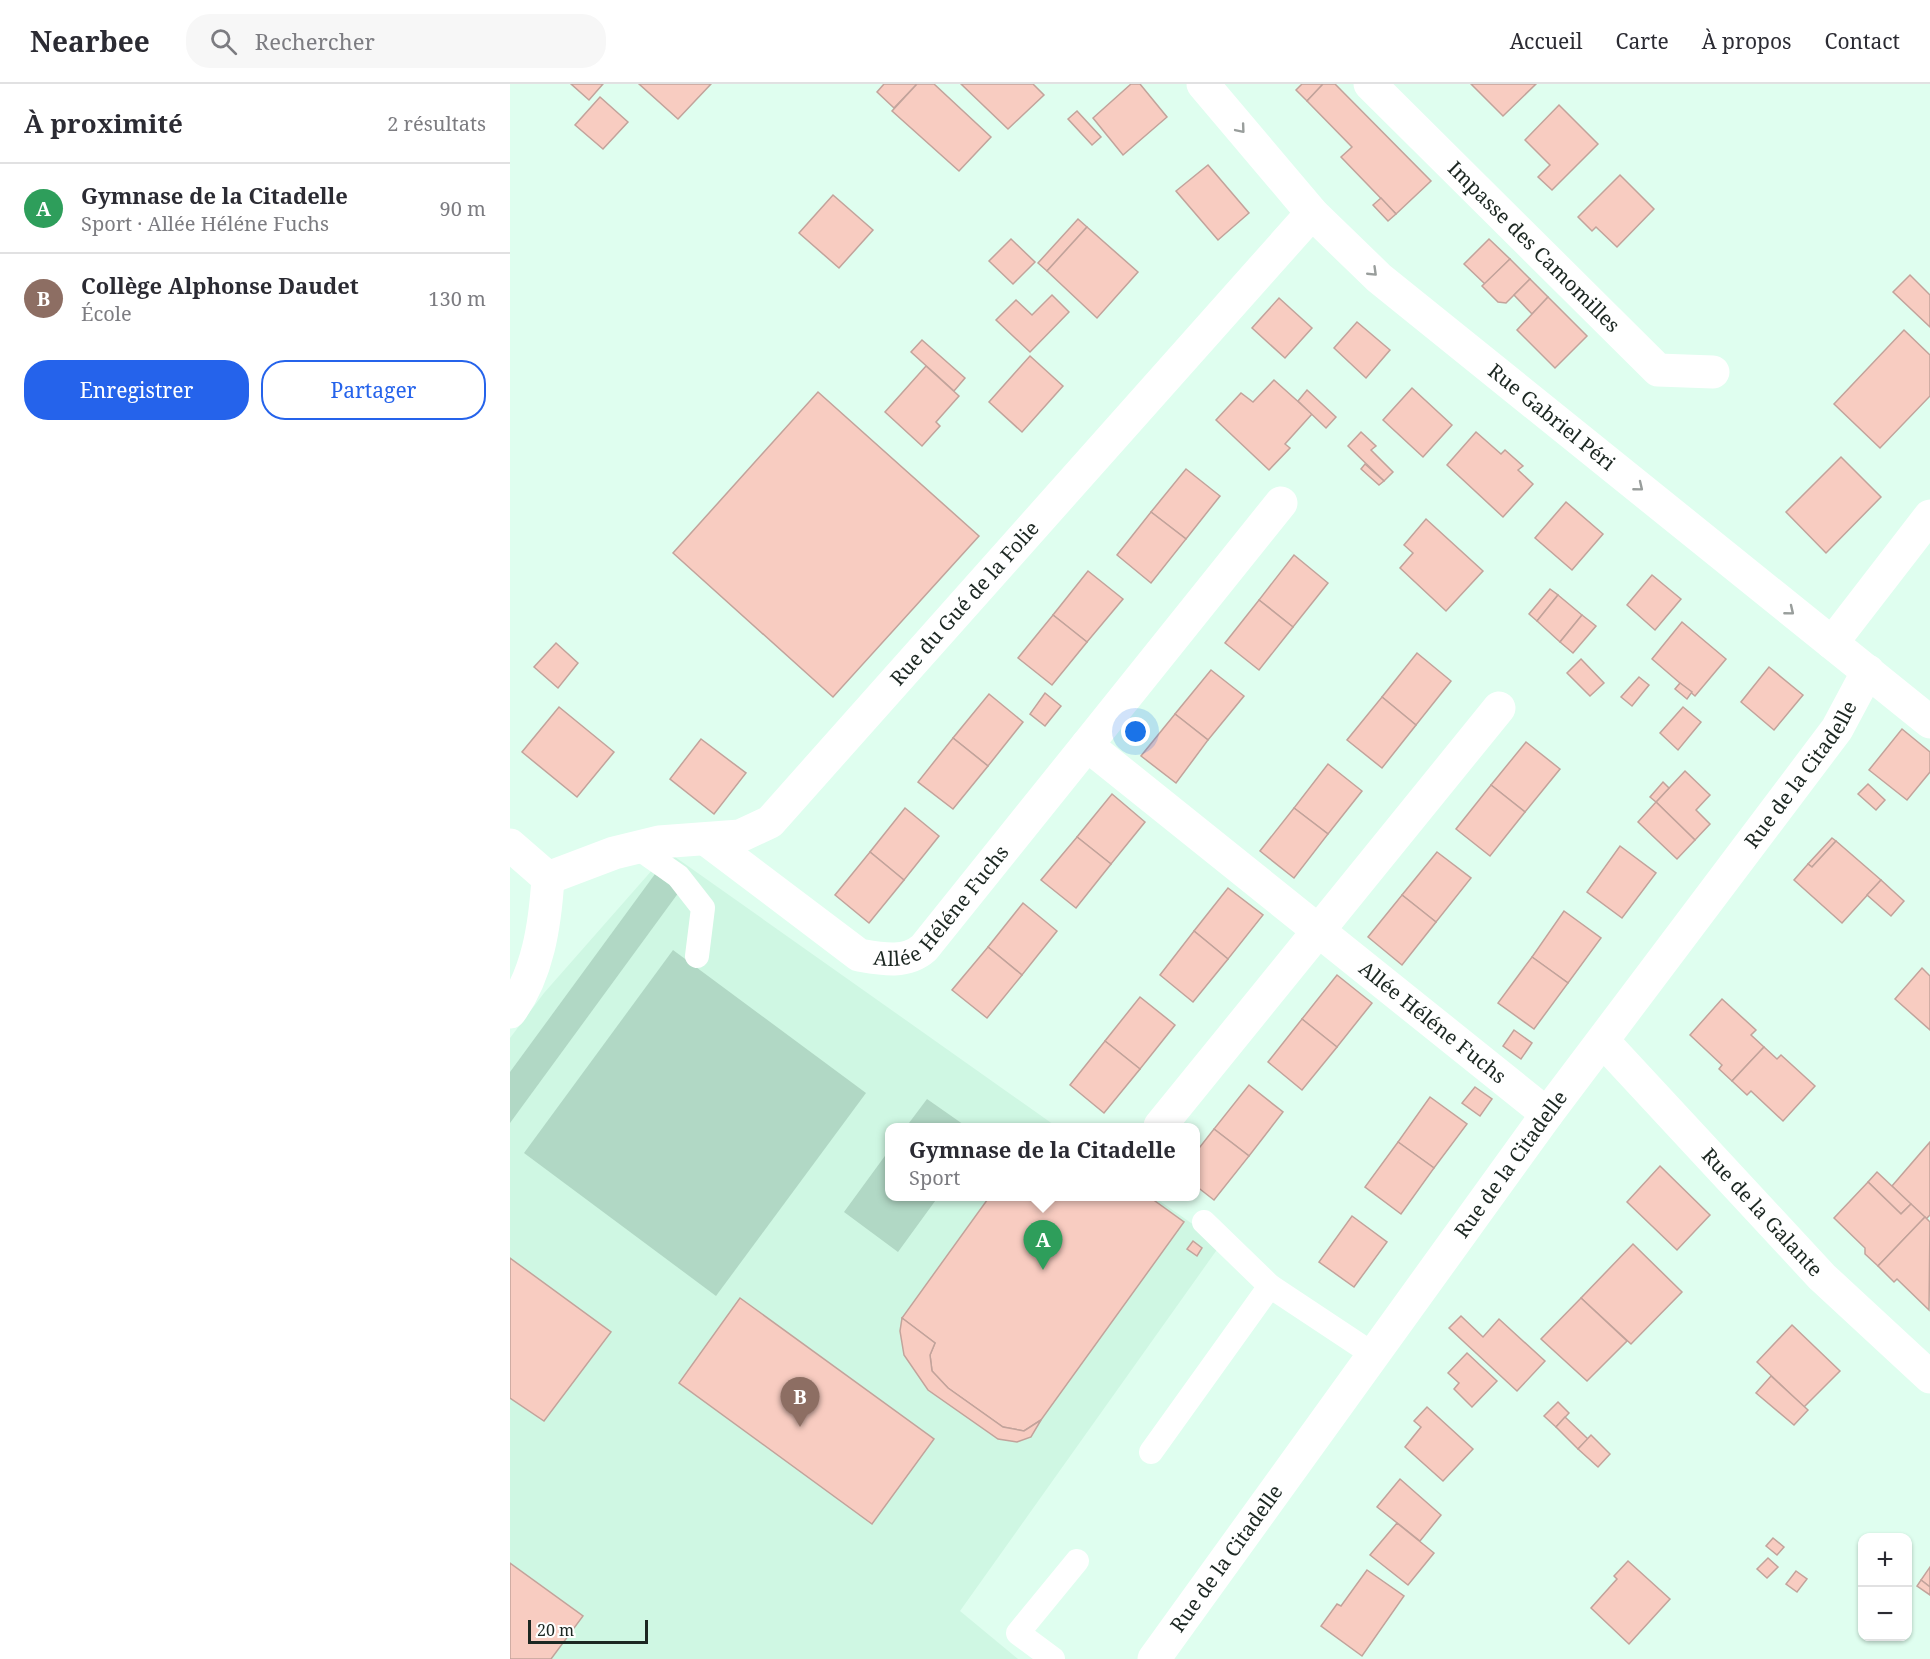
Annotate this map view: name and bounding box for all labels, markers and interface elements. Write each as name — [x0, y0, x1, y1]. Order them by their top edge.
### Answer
search box — [186, 14, 606, 68]
text: Nearbee — [30, 22, 150, 60]
icon: search — [207, 25, 240, 58]
text: Rechercher — [255, 26, 375, 56]
text: Accueil — [1510, 27, 1583, 55]
text: Carte — [1616, 27, 1669, 55]
text: À propos — [1702, 27, 1792, 55]
text: Contact — [1825, 27, 1900, 55]
text: À proximité — [24, 105, 183, 141]
text: 2 résultats — [387, 110, 486, 137]
one-way arrow — [1234, 122, 1245, 133]
street label: Impasse des Camomilles — [1442, 155, 1626, 338]
text: Gymnase de la Citadelle — [81, 180, 348, 210]
text: A — [36, 195, 51, 222]
text: 90 m — [440, 195, 486, 222]
text: Sport · Allée Héléne Fuchs — [81, 210, 329, 237]
one-way arrow — [1366, 265, 1376, 276]
text: Collège Alphonse Daudet — [81, 270, 359, 300]
text: B — [37, 285, 50, 312]
text: 130 m — [428, 285, 486, 312]
text: École — [81, 300, 132, 327]
street label: Rue Gabriel Péri — [1483, 357, 1622, 477]
button: Enregistrer — [24, 360, 249, 420]
button: Partager — [261, 360, 486, 420]
one-way arrow — [1632, 480, 1643, 491]
street label: Rue du Gué de la Folie — [884, 515, 1045, 691]
one-way arrow — [1783, 603, 1794, 614]
street label: Rue de la Citadelle — [1738, 696, 1863, 853]
your location — [1121, 717, 1150, 746]
street label: Allée Héléne Fuchs — [872, 839, 1014, 972]
street label: Allée Héléne Fuchs — [1354, 955, 1512, 1089]
street label: Rue de la Citadelle — [1448, 1085, 1573, 1243]
popup — [885, 1123, 1200, 1201]
text: Gymnase de la Citadelle — [909, 1134, 1176, 1164]
street label: Rue de la Galante — [1696, 1142, 1829, 1282]
text: Sport — [909, 1164, 960, 1191]
pin: A — [1024, 1220, 1062, 1270]
pin: B — [780, 1378, 820, 1427]
street label: Rue de la Citadelle — [1164, 1479, 1288, 1637]
map controls — [1858, 1533, 1912, 1641]
button: + — [1858, 1533, 1912, 1587]
button: − — [1858, 1587, 1912, 1641]
scale bar — [528, 1617, 648, 1644]
text: 20 m — [537, 1619, 574, 1641]

